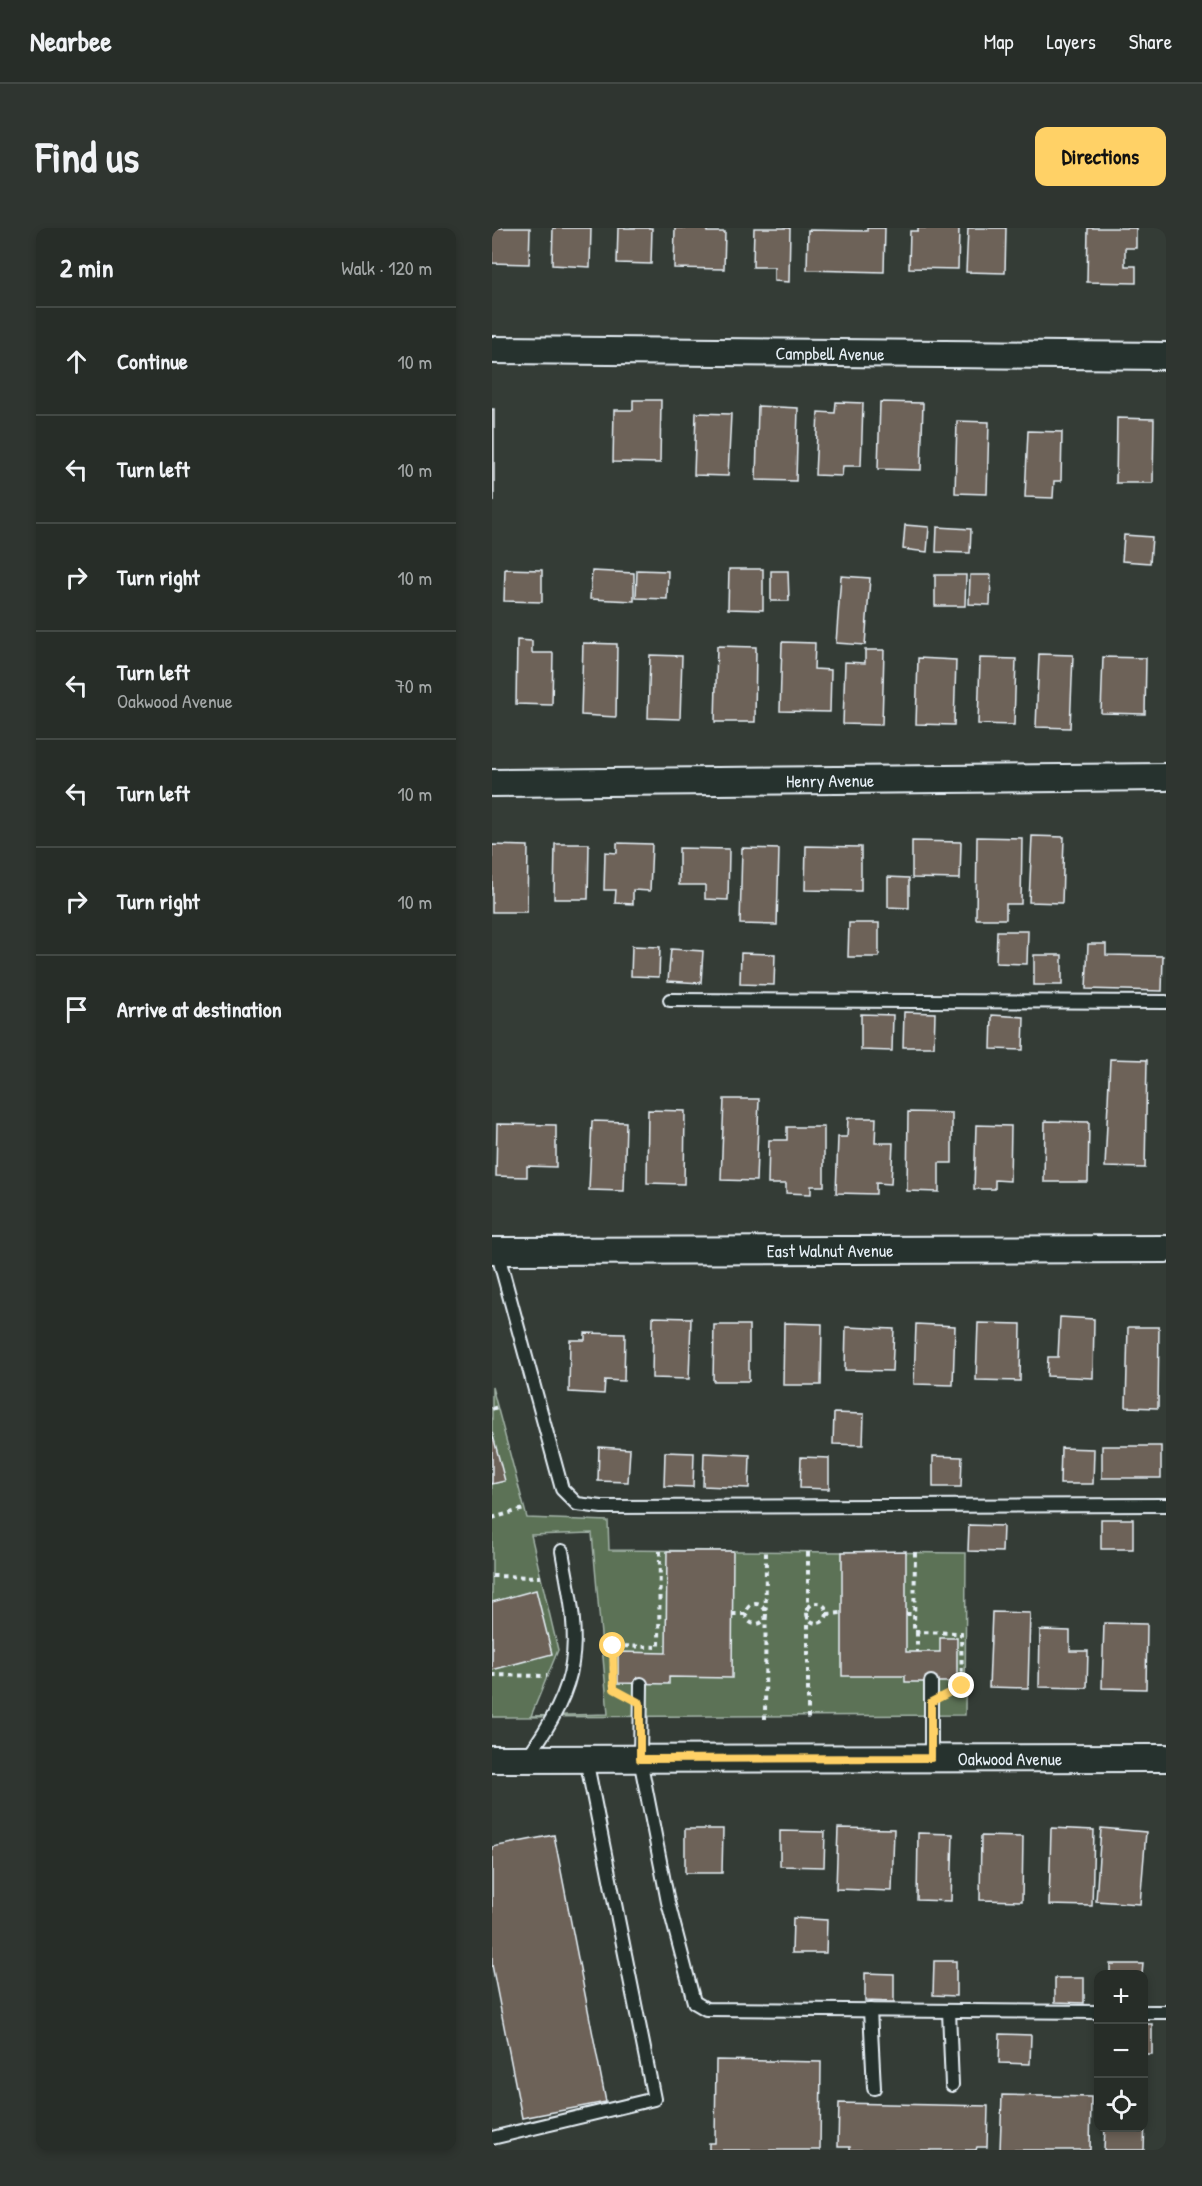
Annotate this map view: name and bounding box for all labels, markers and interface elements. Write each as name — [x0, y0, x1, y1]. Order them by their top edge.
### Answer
text: Nearbee — [30, 22, 112, 60]
text: Map — [984, 27, 1013, 56]
text: Layers — [1046, 27, 1096, 56]
text: Share — [1129, 27, 1172, 56]
button: Directions — [1035, 127, 1166, 186]
text: Find us — [36, 128, 139, 185]
text: 2 min — [60, 250, 113, 285]
text: Walk · 120 m — [341, 254, 432, 281]
street label: Campbell Avenue — [775, 340, 885, 366]
icon: ahead — [60, 345, 93, 378]
text: Continue — [117, 346, 188, 376]
text: 10 m — [398, 348, 432, 375]
icon: left — [60, 453, 93, 486]
text: Turn left — [117, 454, 190, 484]
text: 10 m — [398, 456, 432, 483]
icon: right — [60, 561, 93, 594]
text: Turn right — [117, 562, 200, 592]
text: 10 m — [398, 564, 432, 591]
text: Turn left — [117, 657, 190, 687]
icon: left — [60, 669, 93, 702]
text: 70 m — [395, 672, 432, 699]
text: Oakwood Avenue — [117, 687, 233, 714]
street label: Henry Avenue — [786, 767, 874, 793]
icon: left — [60, 777, 93, 810]
text: Turn left — [117, 778, 190, 808]
text: 10 m — [398, 780, 432, 807]
icon: right — [60, 885, 93, 918]
text: Turn right — [117, 886, 200, 916]
text: 10 m — [398, 888, 432, 915]
icon: arrive — [60, 993, 93, 1026]
text: Arrive at destination — [117, 994, 282, 1024]
street label: East Walnut Avenue — [767, 1237, 893, 1263]
route start — [599, 1632, 625, 1658]
route end — [948, 1672, 974, 1698]
street label: Oakwood Avenue — [958, 1746, 1062, 1771]
map controls — [1094, 1970, 1148, 2132]
button: + — [1094, 1970, 1148, 2024]
button: − — [1094, 2024, 1148, 2078]
button: locate — [1094, 2078, 1148, 2132]

